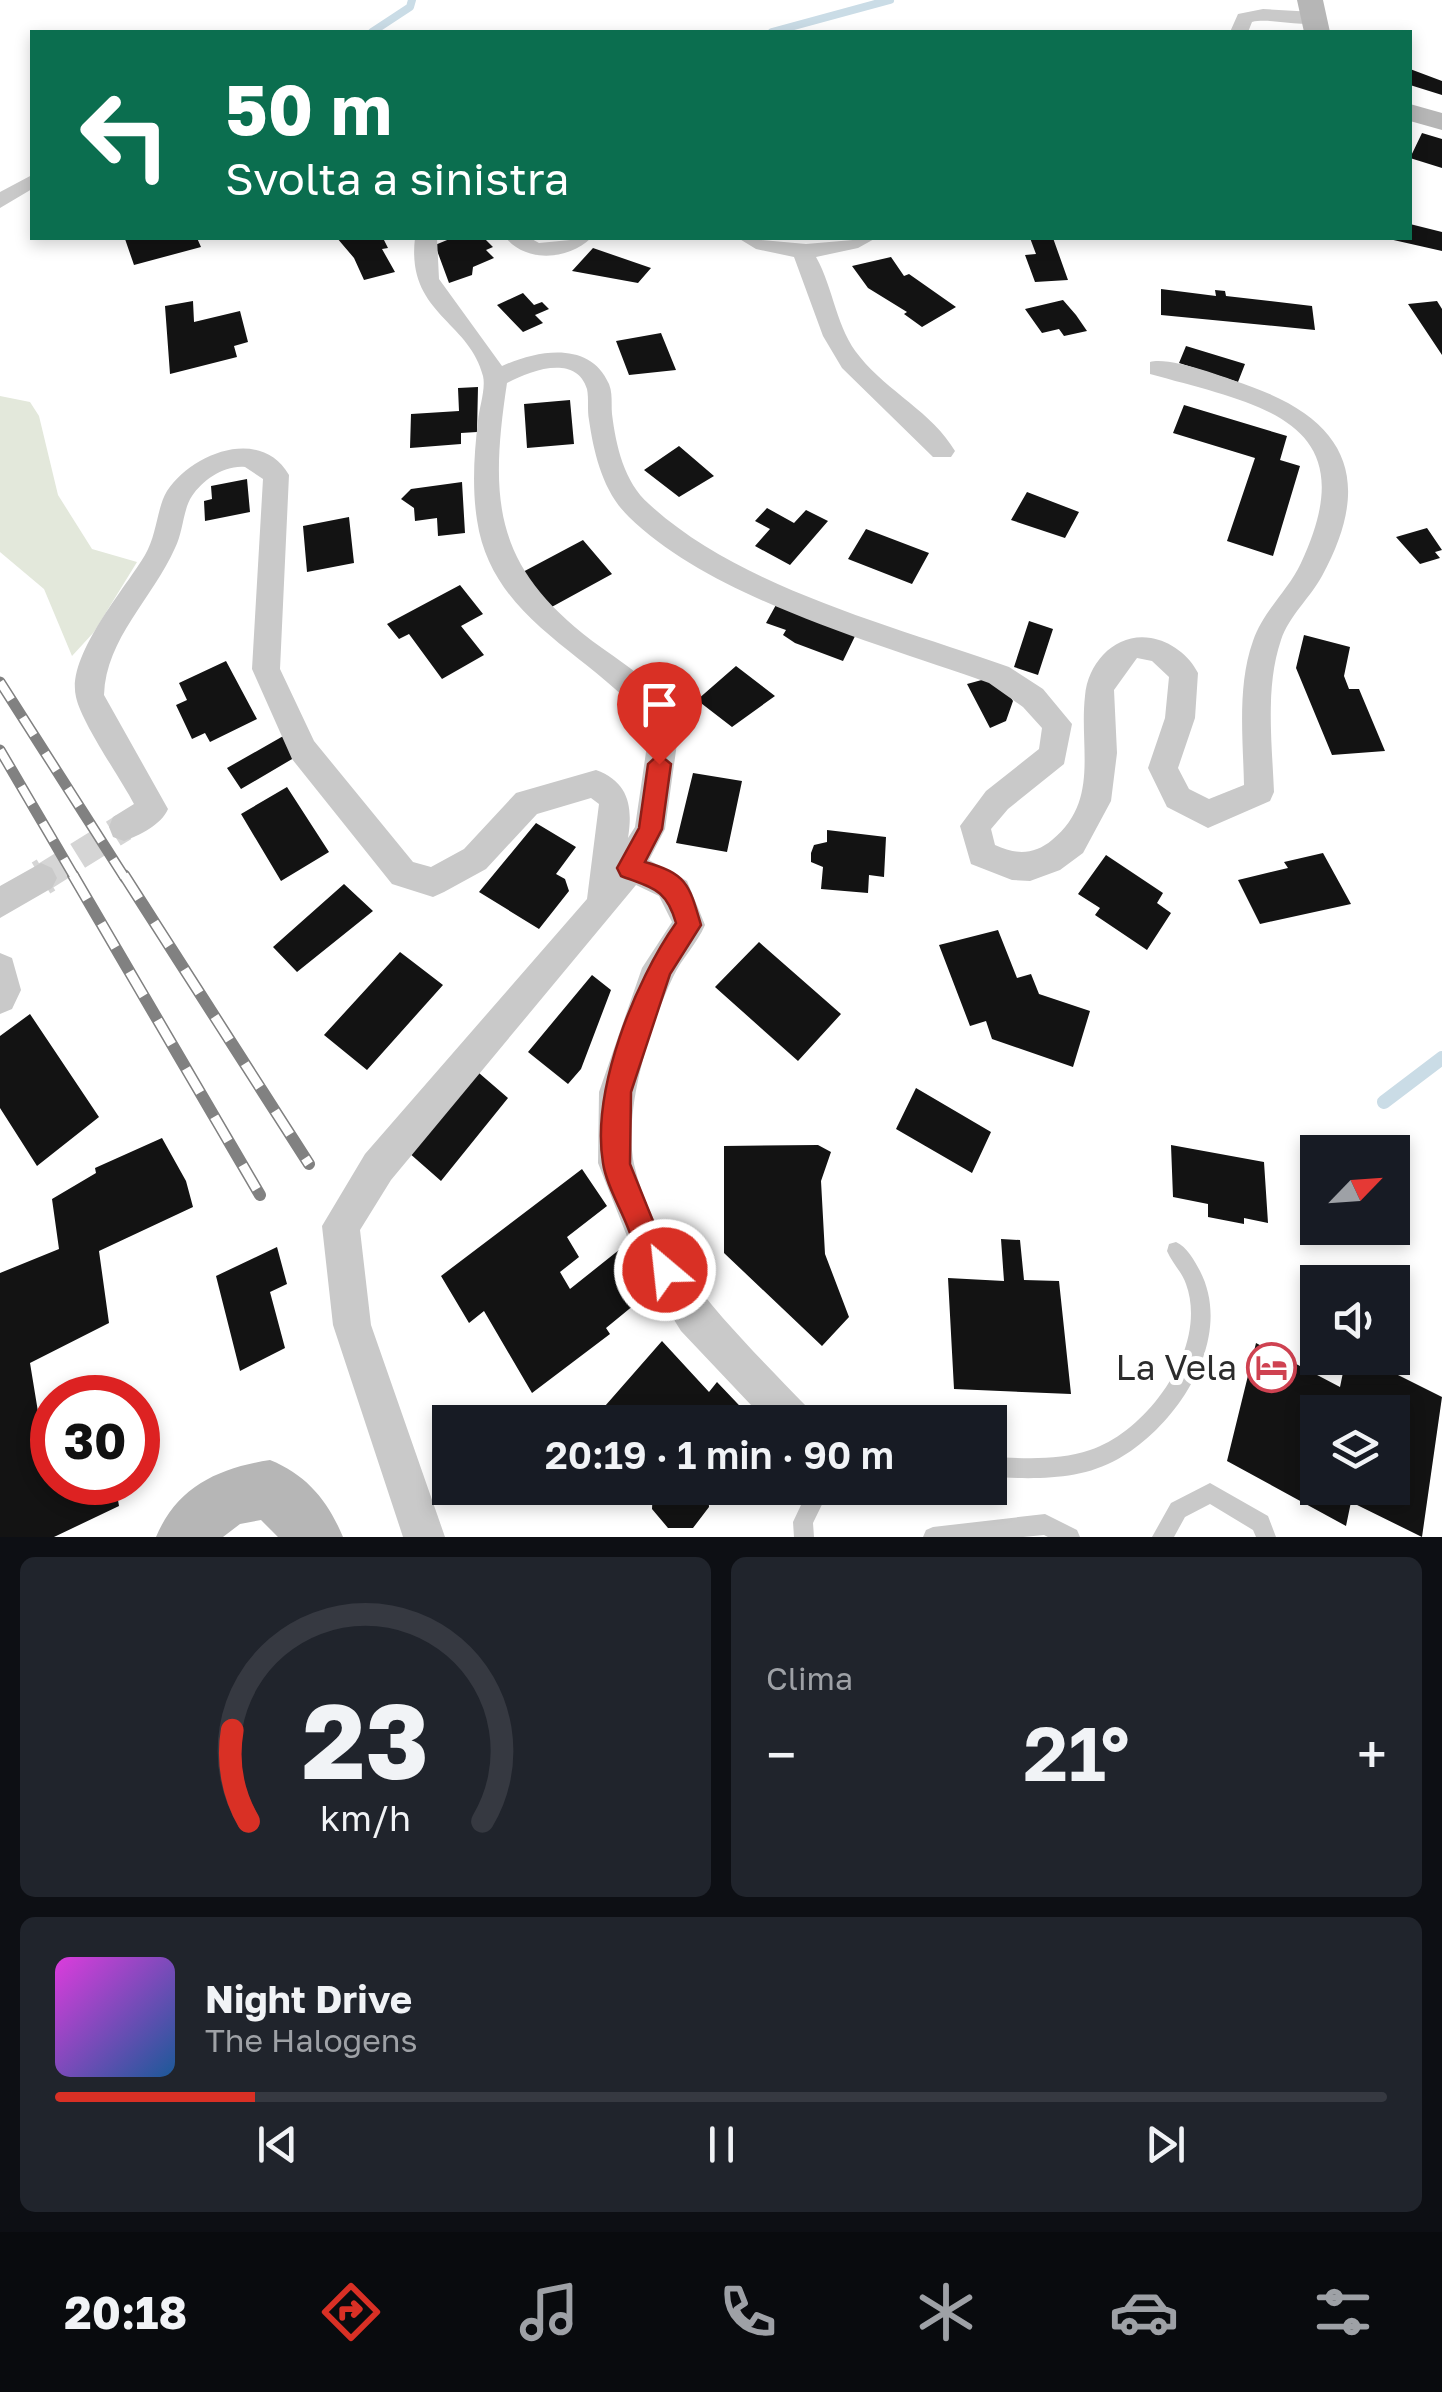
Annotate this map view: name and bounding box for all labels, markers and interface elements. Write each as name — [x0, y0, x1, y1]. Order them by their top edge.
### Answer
text: 50 m — [225, 66, 392, 150]
icon: left — [60, 70, 190, 200]
text: Svolta a sinistra — [225, 151, 570, 205]
pin — [617, 662, 702, 765]
icon: arrive — [632, 677, 687, 732]
north arrow — [1300, 1135, 1410, 1245]
map controls — [1300, 1135, 1410, 1505]
position arrow — [613, 1218, 717, 1322]
button: sound — [1300, 1265, 1410, 1375]
hotel icon: La Vela — [1246, 1342, 1298, 1394]
place label: La Vela — [1116, 1346, 1237, 1388]
speed limit sign: 30 — [30, 1375, 160, 1505]
button: layers — [1300, 1395, 1410, 1505]
text: 20:19 · 1 min · 90 m — [545, 1432, 894, 1477]
text: Clima — [766, 1659, 853, 1697]
text: 23 — [302, 1677, 429, 1802]
text: 21° — [1023, 1707, 1130, 1798]
text: − — [766, 1721, 796, 1787]
text: + — [1357, 1721, 1387, 1787]
text: km/h — [320, 1796, 411, 1839]
text: Night Drive — [205, 1976, 412, 2021]
text: The Halogens — [205, 2021, 417, 2059]
icon: previous — [250, 2117, 305, 2172]
icon: pause — [694, 2117, 749, 2172]
icon: next — [1138, 2117, 1193, 2172]
icon: directions — [316, 2277, 386, 2347]
icon: music — [514, 2277, 584, 2347]
icon: phone — [713, 2277, 783, 2347]
icon: climate — [911, 2277, 981, 2347]
icon: car — [1109, 2277, 1179, 2347]
icon: filters — [1308, 2277, 1378, 2347]
text: 20:18 — [64, 2285, 187, 2339]

